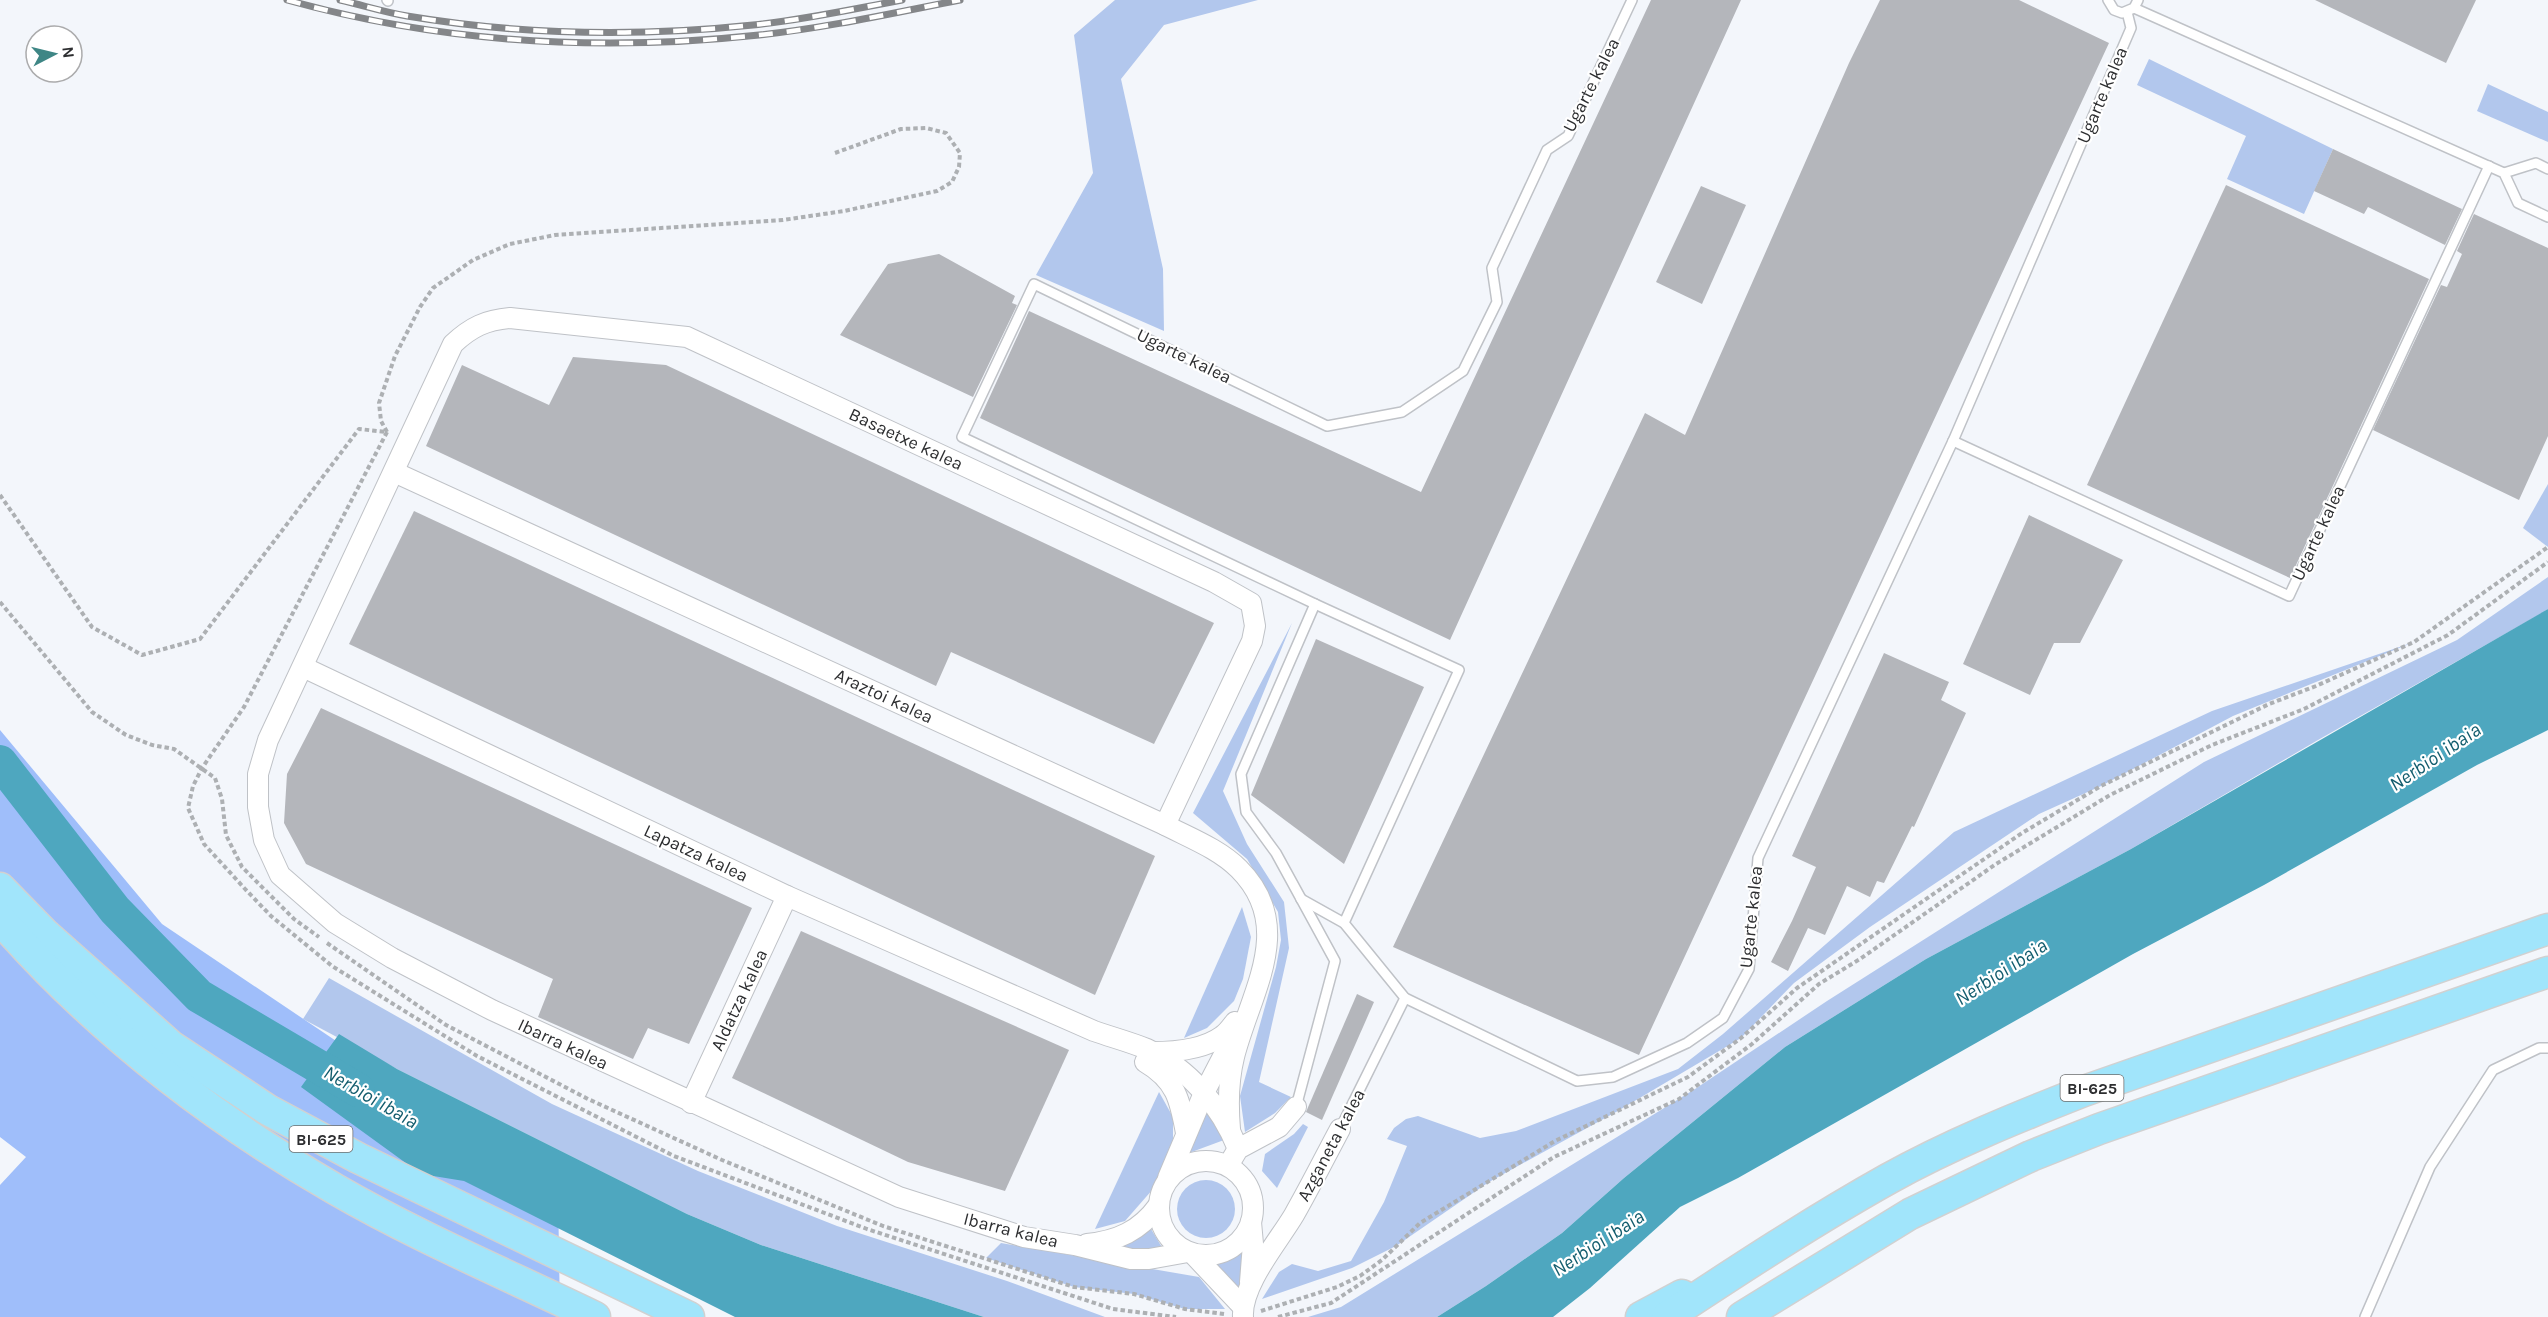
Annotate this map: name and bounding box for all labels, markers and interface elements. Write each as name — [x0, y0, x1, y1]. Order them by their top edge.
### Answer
north arrow — [24, 24, 84, 84]
street label: Ugarte kalea — [1558, 34, 1624, 136]
street label: Ugarte kalea — [2072, 43, 2132, 147]
text: N — [58, 45, 79, 59]
street label: Ugarte kalea — [1133, 324, 1235, 388]
street label: Basaetxe kalea — [845, 403, 967, 475]
street label: Ugarte kalea — [2286, 482, 2350, 584]
street label: Araztoi kalea — [831, 664, 937, 728]
water label: Nerbioi ibaia — [2385, 718, 2485, 796]
street label: Lapatza kalea — [640, 819, 752, 887]
street label: Ugarte kalea — [1735, 865, 1767, 969]
water label: Nerbioi ibaia — [1951, 934, 2051, 1010]
street label: Aldatza kalea — [706, 946, 772, 1054]
street label: Ibarra kalea — [514, 1014, 612, 1074]
water label: Nerbioi ibaia — [320, 1061, 422, 1133]
road number: BI-625 — [2060, 1075, 2124, 1101]
street label: Azganeta kalea — [1292, 1085, 1370, 1205]
road number: BI-625 — [290, 1126, 352, 1152]
water label: Nerbioi ibaia — [1548, 1205, 1648, 1281]
street label: Ibarra kalea — [961, 1208, 1061, 1252]

